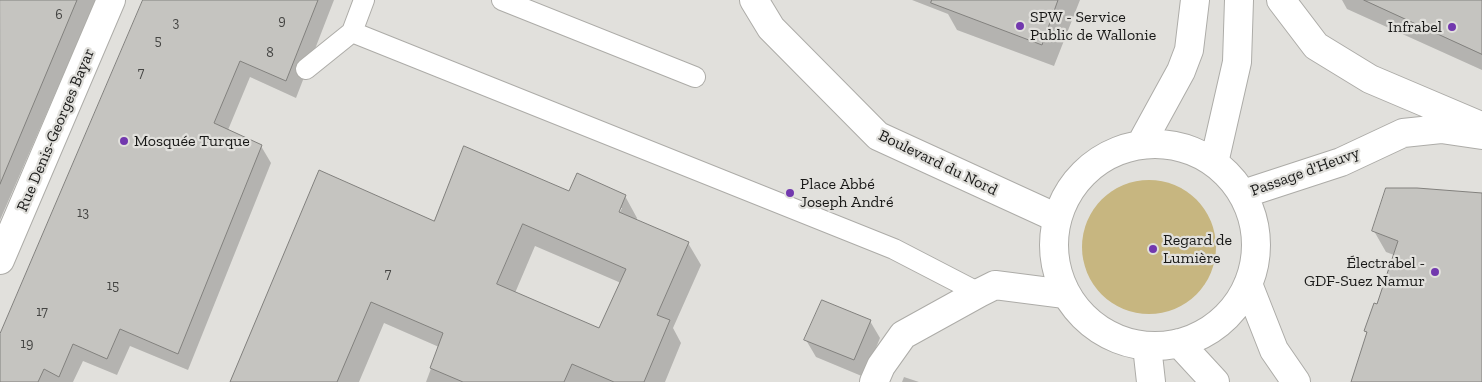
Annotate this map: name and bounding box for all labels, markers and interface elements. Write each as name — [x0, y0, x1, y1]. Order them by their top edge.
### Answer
house number: 6 — [55, 7, 63, 23]
place label: SPW - Service Public de Wallonie — [1030, 7, 1156, 45]
house number: 9 — [278, 13, 286, 29]
house number: 3 — [173, 15, 179, 31]
place label: Infrabel — [1388, 17, 1442, 37]
marker: SPW - Service Public de Wallonie — [1014, 20, 1026, 32]
marker: Infrabel — [1446, 21, 1458, 33]
house number: 5 — [154, 33, 162, 49]
house number: 8 — [266, 45, 274, 61]
street label: Rue Denis-Georges Bayar — [13, 46, 99, 214]
house number: 7 — [138, 65, 144, 81]
street label: Boulevard du Nord — [875, 126, 1001, 200]
place label: Mosquée Turque — [134, 131, 250, 151]
marker: Mosquée Turque — [118, 135, 130, 147]
street label: Passage d'Heuvy — [1248, 143, 1362, 201]
place label: Place Abbé Joseph André — [800, 174, 894, 212]
marker: Place Abbé Joseph André — [784, 187, 796, 199]
house number: 13 — [77, 205, 89, 221]
place label: Regard de Lumière — [1163, 230, 1232, 268]
marker: Regard de Lumière — [1147, 243, 1159, 255]
place label: Électrabel - GDF-Suez Namur — [1304, 253, 1425, 291]
house number: 7 — [385, 266, 391, 282]
marker: Électrabel - GDF-Suez Namur — [1429, 266, 1441, 278]
house number: 15 — [107, 278, 119, 294]
house number: 17 — [36, 304, 48, 320]
house number: 19 — [21, 336, 33, 352]

